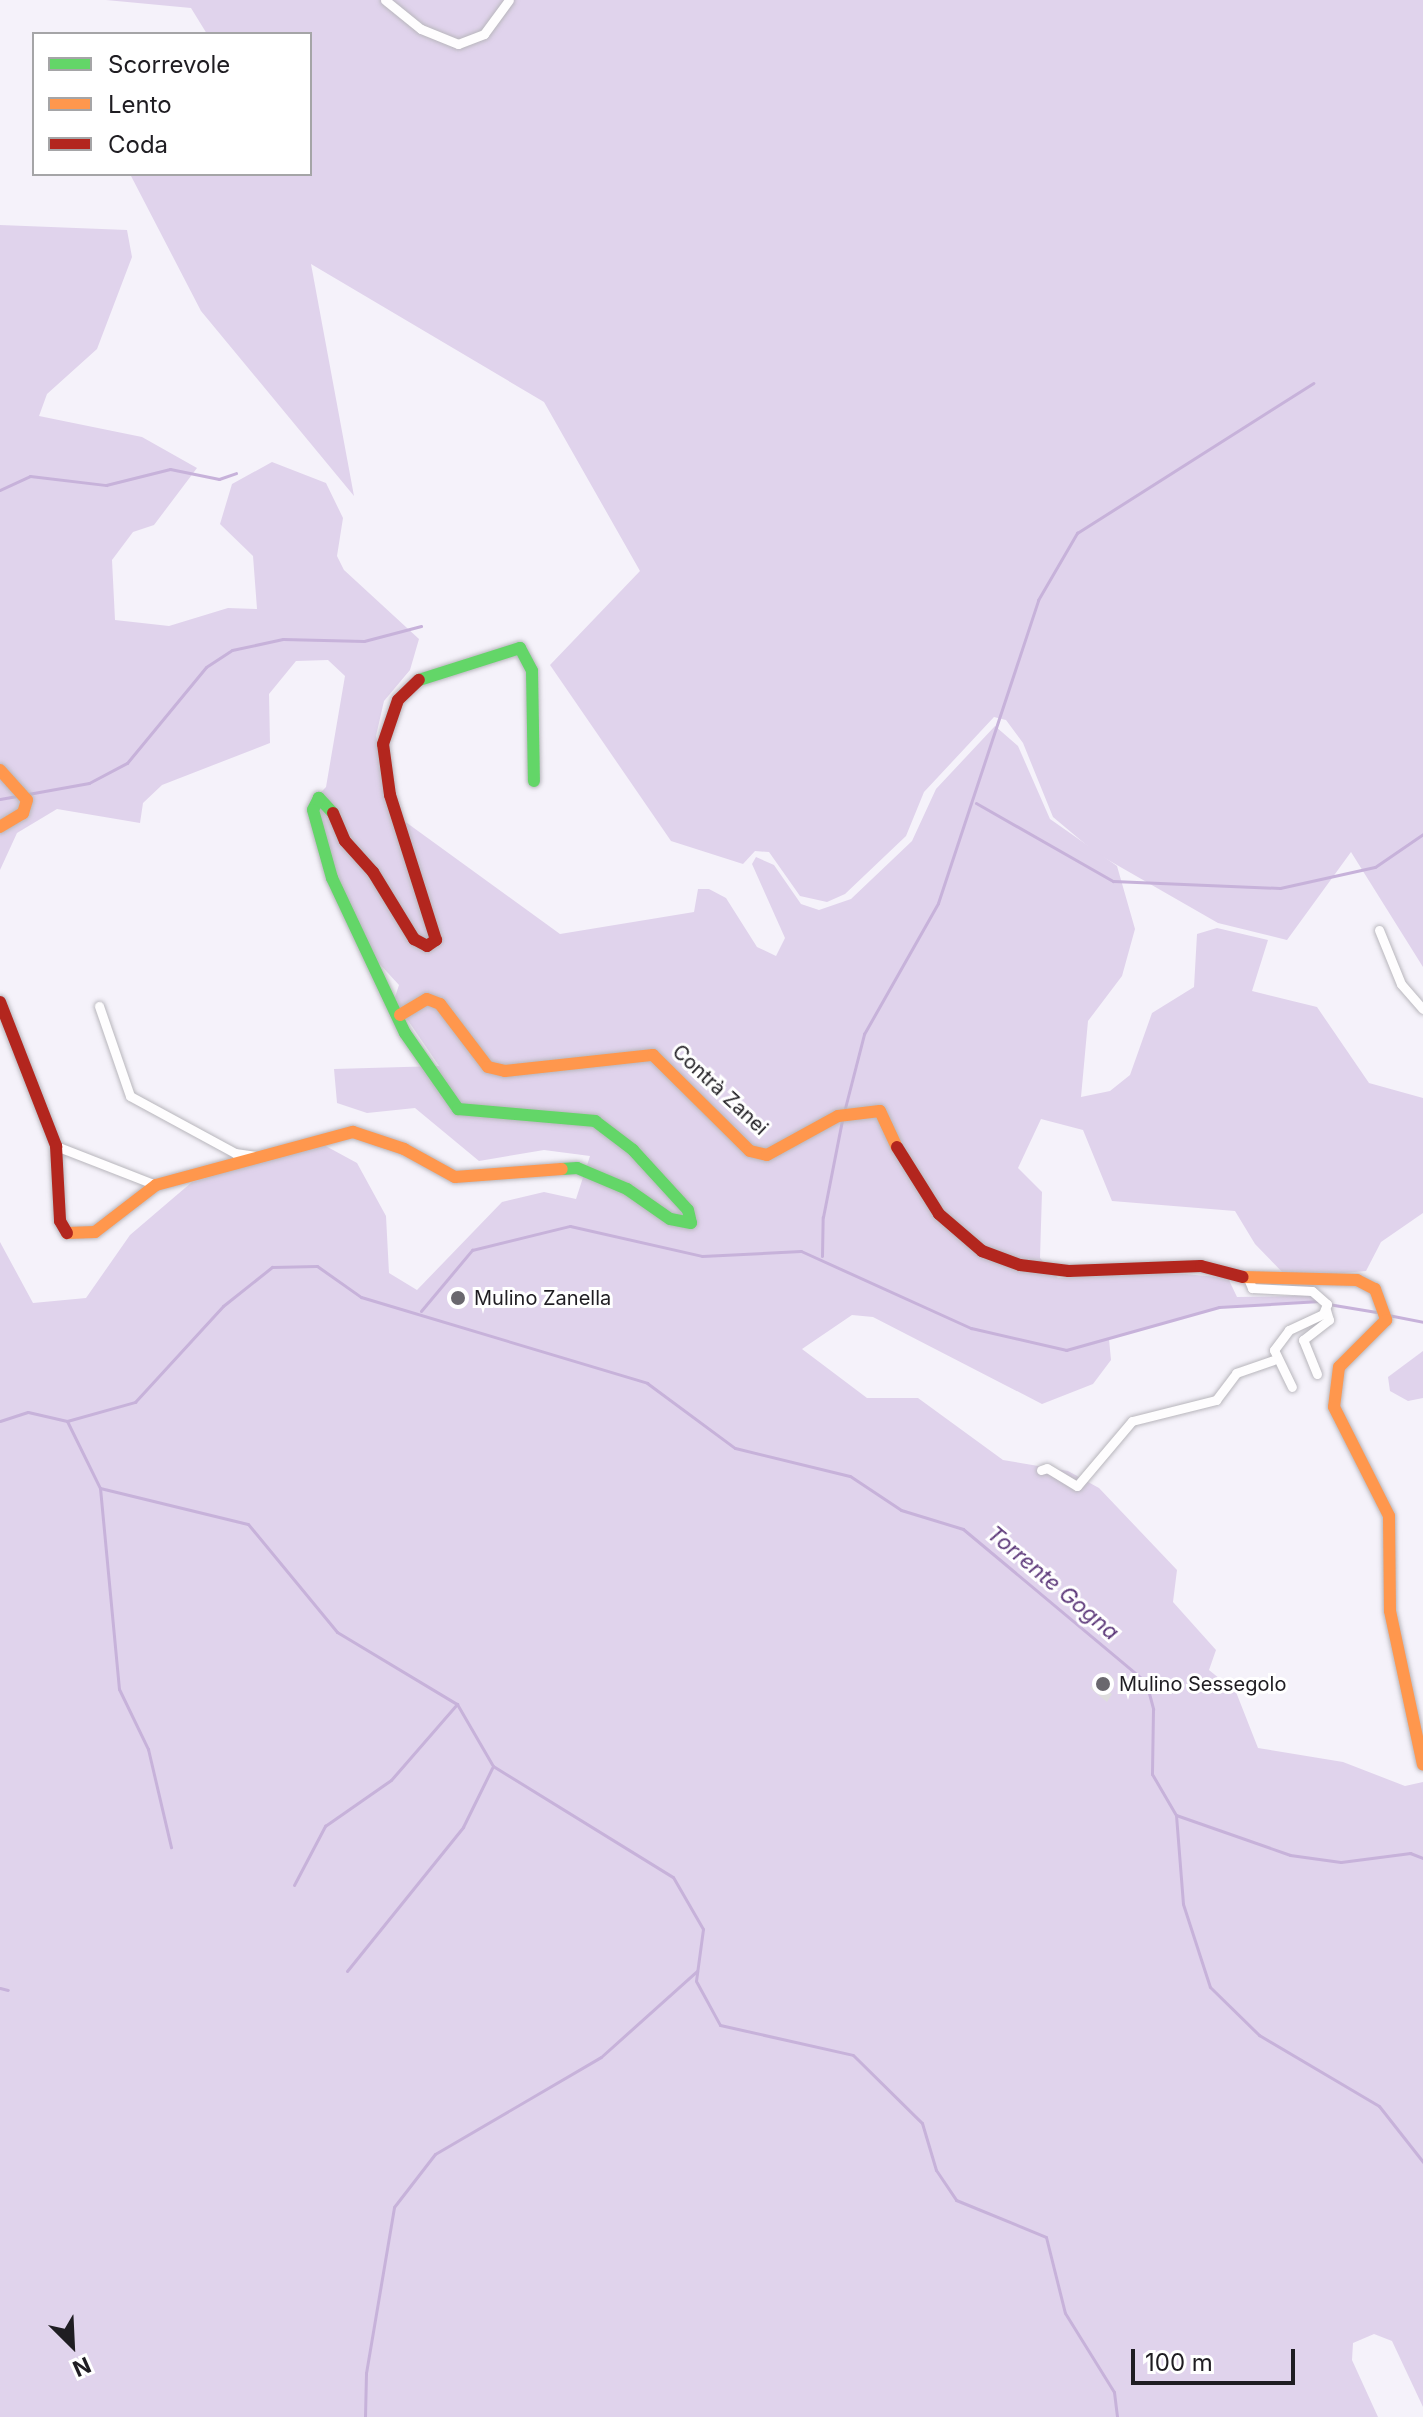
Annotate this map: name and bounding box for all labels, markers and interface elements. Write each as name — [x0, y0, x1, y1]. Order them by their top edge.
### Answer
legend — [32, 32, 312, 176]
text: Scorrevole — [108, 50, 230, 79]
text: Lento — [108, 90, 172, 119]
text: Coda — [108, 130, 168, 159]
street label: Contrà Zanei — [667, 1040, 773, 1140]
place label: Mulino Zanella — [474, 1286, 611, 1310]
marker: Mulino Zanella — [449, 1289, 467, 1307]
water label: Torrente Gogna — [982, 1520, 1124, 1646]
place label: Mulino Sessegolo — [1119, 1672, 1286, 1696]
marker: Mulino Sessegolo — [1094, 1675, 1112, 1693]
north arrow — [32, 2305, 112, 2385]
scale bar — [1135, 2333, 1299, 2383]
text: 100 m — [1145, 2348, 1213, 2377]
text: N — [69, 2352, 95, 2382]

